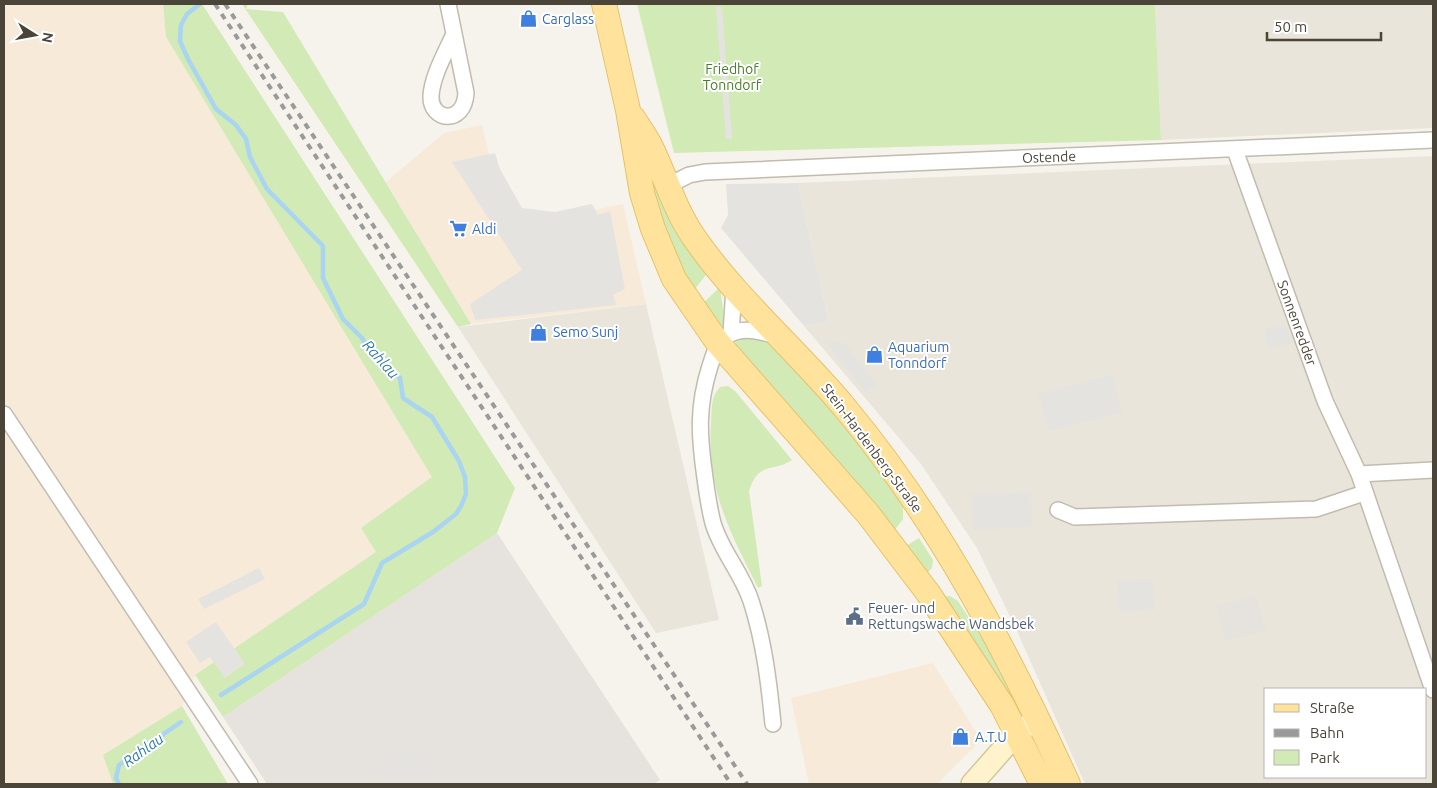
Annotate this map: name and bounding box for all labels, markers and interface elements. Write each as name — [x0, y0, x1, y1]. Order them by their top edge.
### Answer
shop icon: Carglass — [518, 9, 538, 29]
north arrow — [10, 10, 60, 60]
scale bar — [1267, 10, 1381, 42]
place label: Carglass — [542, 11, 594, 27]
text: 50 m — [1274, 18, 1307, 35]
text: N — [39, 31, 57, 44]
park label: Friedhof Tonndorf — [703, 61, 762, 93]
street label: Ostende — [1022, 148, 1076, 166]
supermarket icon: Aldi — [448, 219, 468, 239]
place label: Aldi — [472, 221, 496, 237]
street label: Sonnenredder — [1274, 278, 1320, 369]
shop icon: Semo Sunj — [529, 322, 549, 342]
place label: Semo Sunj — [553, 324, 618, 340]
water label: Rahlau — [359, 336, 403, 382]
place label: Aquarium Tonndorf — [888, 339, 949, 371]
shop icon: Aquarium Tonndorf — [864, 345, 884, 365]
street label: Stein-Hardenberg-Straße — [818, 381, 926, 515]
place label: Feuer- und Rettungswache Wandsbek — [868, 600, 1034, 632]
public building icon: Feuer- und Rettungswache Wandsbek — [844, 606, 864, 626]
legend — [1264, 688, 1427, 778]
text: Straße — [1310, 699, 1354, 716]
text: Bahn — [1310, 724, 1344, 741]
shop icon: A.T.U — [951, 727, 971, 747]
place label: A.T.U — [975, 729, 1007, 745]
water label: Rahlau — [120, 730, 166, 770]
text: Park — [1310, 749, 1340, 766]

